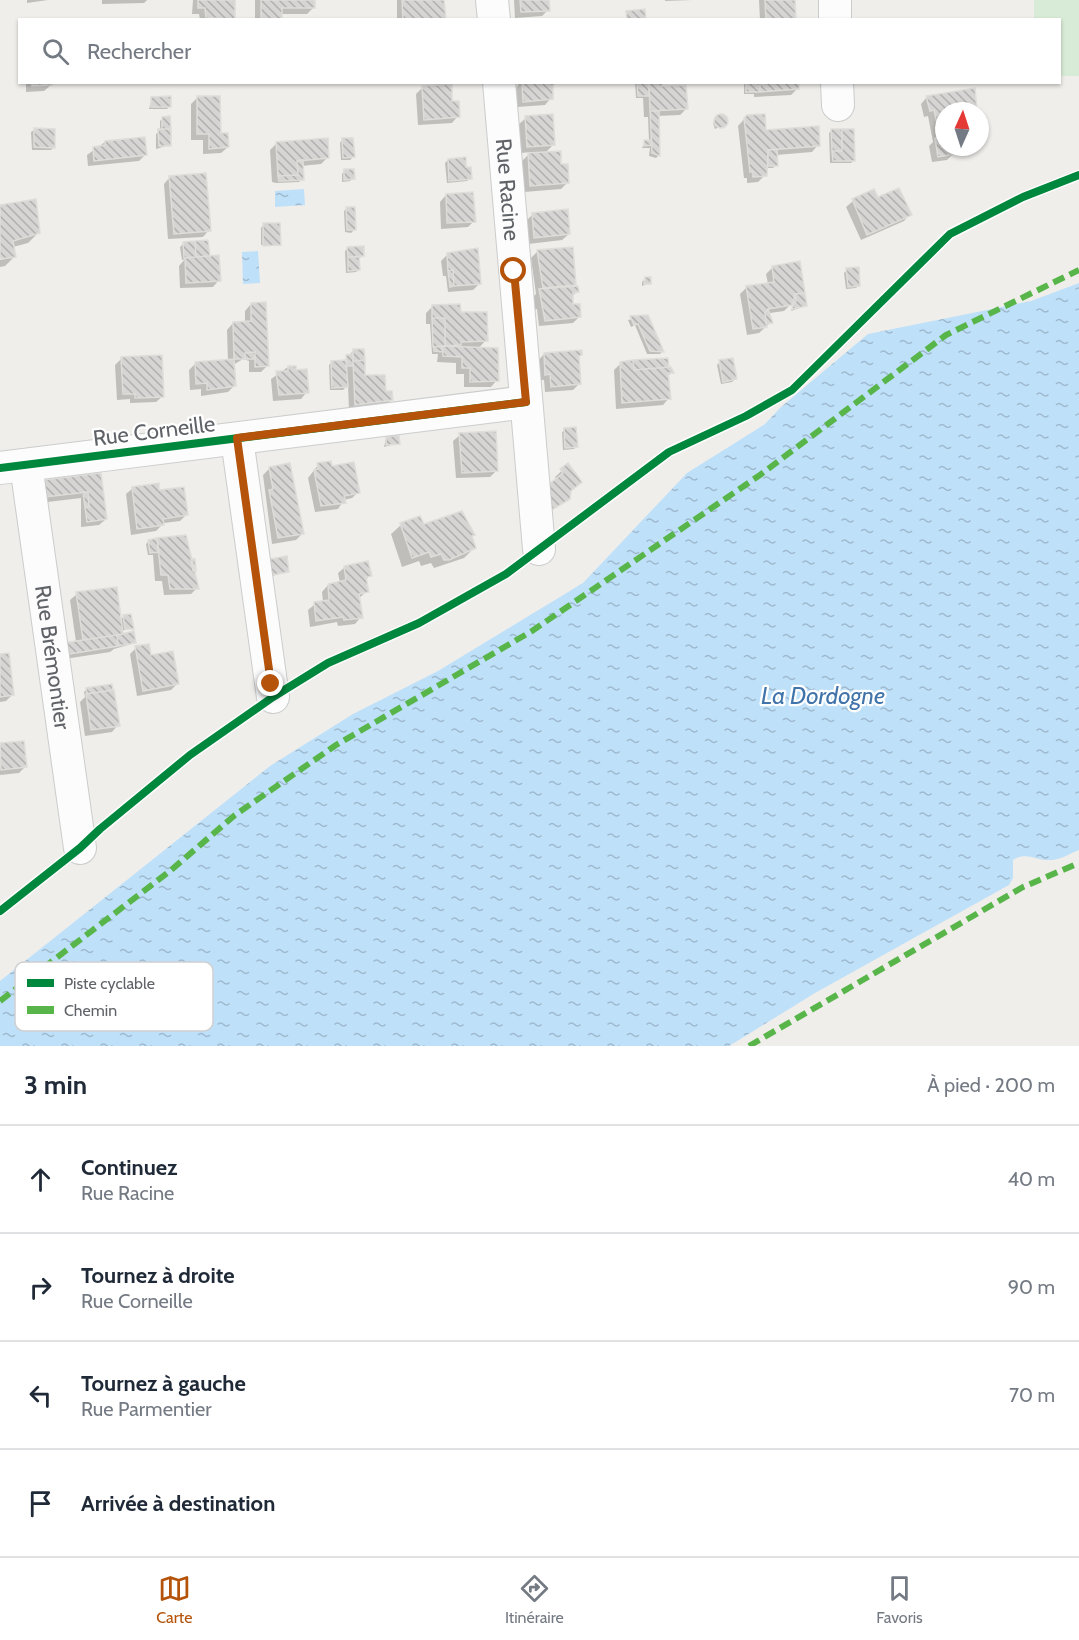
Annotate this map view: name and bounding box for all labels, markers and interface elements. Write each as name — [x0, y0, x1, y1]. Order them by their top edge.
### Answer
search box — [18, 18, 1061, 84]
icon: search — [39, 35, 72, 68]
text: Rechercher — [87, 38, 191, 65]
north arrow — [935, 102, 989, 156]
street label: Rue Racine — [490, 137, 526, 242]
route start — [500, 257, 526, 283]
street label: Rue Corneille — [91, 410, 217, 452]
street label: Rue Brémontier — [30, 583, 77, 731]
route end — [257, 670, 283, 696]
water label: La Dordogne — [761, 681, 885, 710]
legend — [15, 962, 213, 1031]
text: Piste cyclable — [64, 974, 155, 993]
text: Chemin — [64, 1001, 117, 1020]
text: 3 min — [24, 1069, 87, 1101]
text: À pied · 200 m — [927, 1073, 1055, 1097]
text: Continuez — [81, 1154, 178, 1181]
icon: ahead — [24, 1163, 57, 1196]
text: 40 m — [1007, 1167, 1055, 1191]
text: Rue Racine — [81, 1181, 174, 1205]
text: Tournez à droite — [81, 1262, 235, 1289]
icon: right — [24, 1271, 57, 1304]
text: 90 m — [1008, 1275, 1055, 1299]
text: Rue Corneille — [81, 1289, 193, 1313]
text: Tournez à gauche — [81, 1370, 246, 1397]
icon: left — [24, 1379, 57, 1412]
text: 70 m — [1009, 1383, 1055, 1407]
text: Rue Parmentier — [81, 1397, 211, 1421]
icon: arrive — [24, 1487, 57, 1520]
text: Arrivée à destination — [81, 1490, 275, 1517]
tab: Carte — [156, 1572, 192, 1627]
tab: Itinéraire — [505, 1572, 564, 1627]
tab: Favoris — [876, 1572, 923, 1627]

